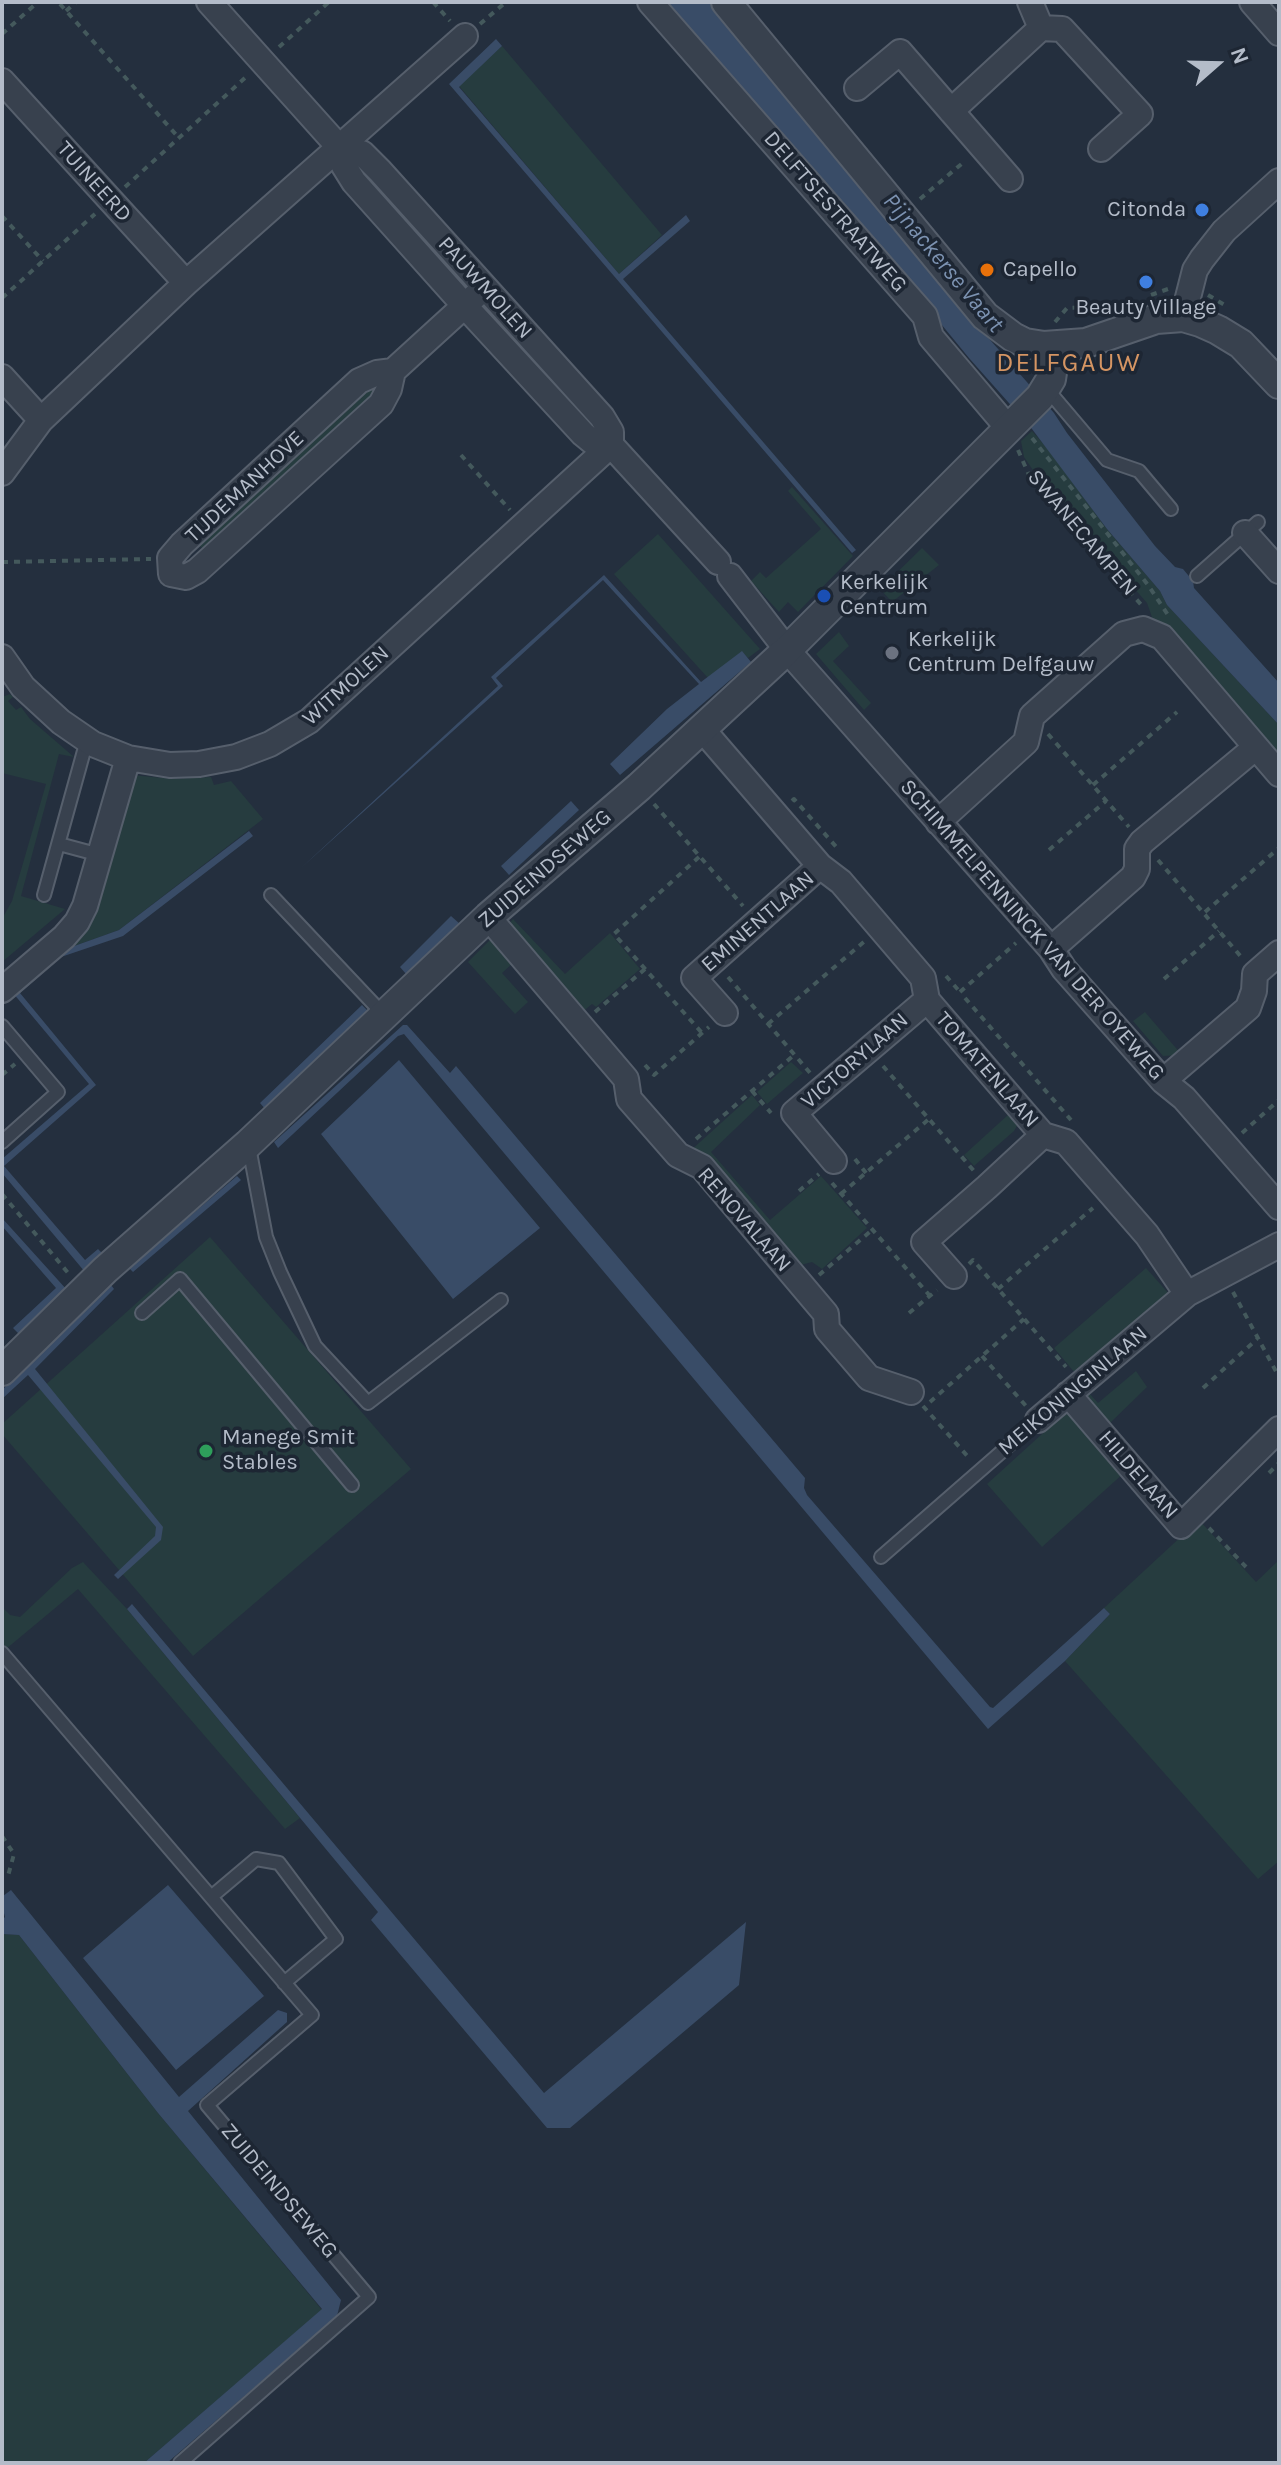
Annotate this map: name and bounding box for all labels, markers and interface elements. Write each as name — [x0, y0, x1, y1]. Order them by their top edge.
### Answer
north arrow — [1177, 24, 1257, 104]
text: N — [1225, 44, 1254, 68]
street label: DELFTSESTRAATWEG — [758, 126, 912, 298]
street label: TUINEERD — [51, 136, 137, 228]
water label: Pijnackerse Vaart — [877, 188, 1009, 338]
place label: Citonda — [1107, 197, 1186, 223]
marker: Citonda — [1193, 201, 1211, 219]
street label: PAUWMOLEN — [432, 231, 538, 345]
place label: Capello — [1003, 257, 1077, 283]
marker: Capello — [978, 261, 996, 279]
marker: Beauty Village — [1137, 273, 1155, 291]
place label: Beauty Village — [1075, 295, 1217, 321]
district label: DELFGAUW — [996, 348, 1142, 380]
street label: TIJDEMANHOVE — [180, 425, 310, 549]
street label: SWANECAMPEN — [1022, 465, 1142, 601]
place label: Kerkelijk Centrum — [840, 570, 928, 622]
marker: Kerkelijk Centrum — [815, 587, 833, 605]
place label: Kerkelijk Centrum Delfgauw — [908, 627, 1094, 678]
street label: WITMOLEN — [297, 640, 395, 732]
marker: Kerkelijk Centrum Delfgauw — [883, 644, 901, 662]
street label: SCHIMMELPENNINCK VAN DER OYEWEG — [894, 774, 1170, 1086]
street label: ZUIDEINDSEWEG — [473, 804, 617, 934]
street label: EMINENTLAAN — [696, 866, 820, 978]
street label: VICTORYLAAN — [796, 1007, 914, 1115]
street label: TOMATENLAAN — [930, 1007, 1044, 1133]
street label: RENOVALAAN — [691, 1162, 797, 1278]
street label: MEIKONINGINLAAN — [993, 1321, 1153, 1461]
place label: Manege Smit Stables — [222, 1425, 355, 1476]
street label: HILDELAAN — [1092, 1425, 1184, 1525]
marker: Manege Smit Stables — [197, 1442, 215, 1460]
street label: ZUIDEINDSEWEG — [215, 2118, 343, 2264]

